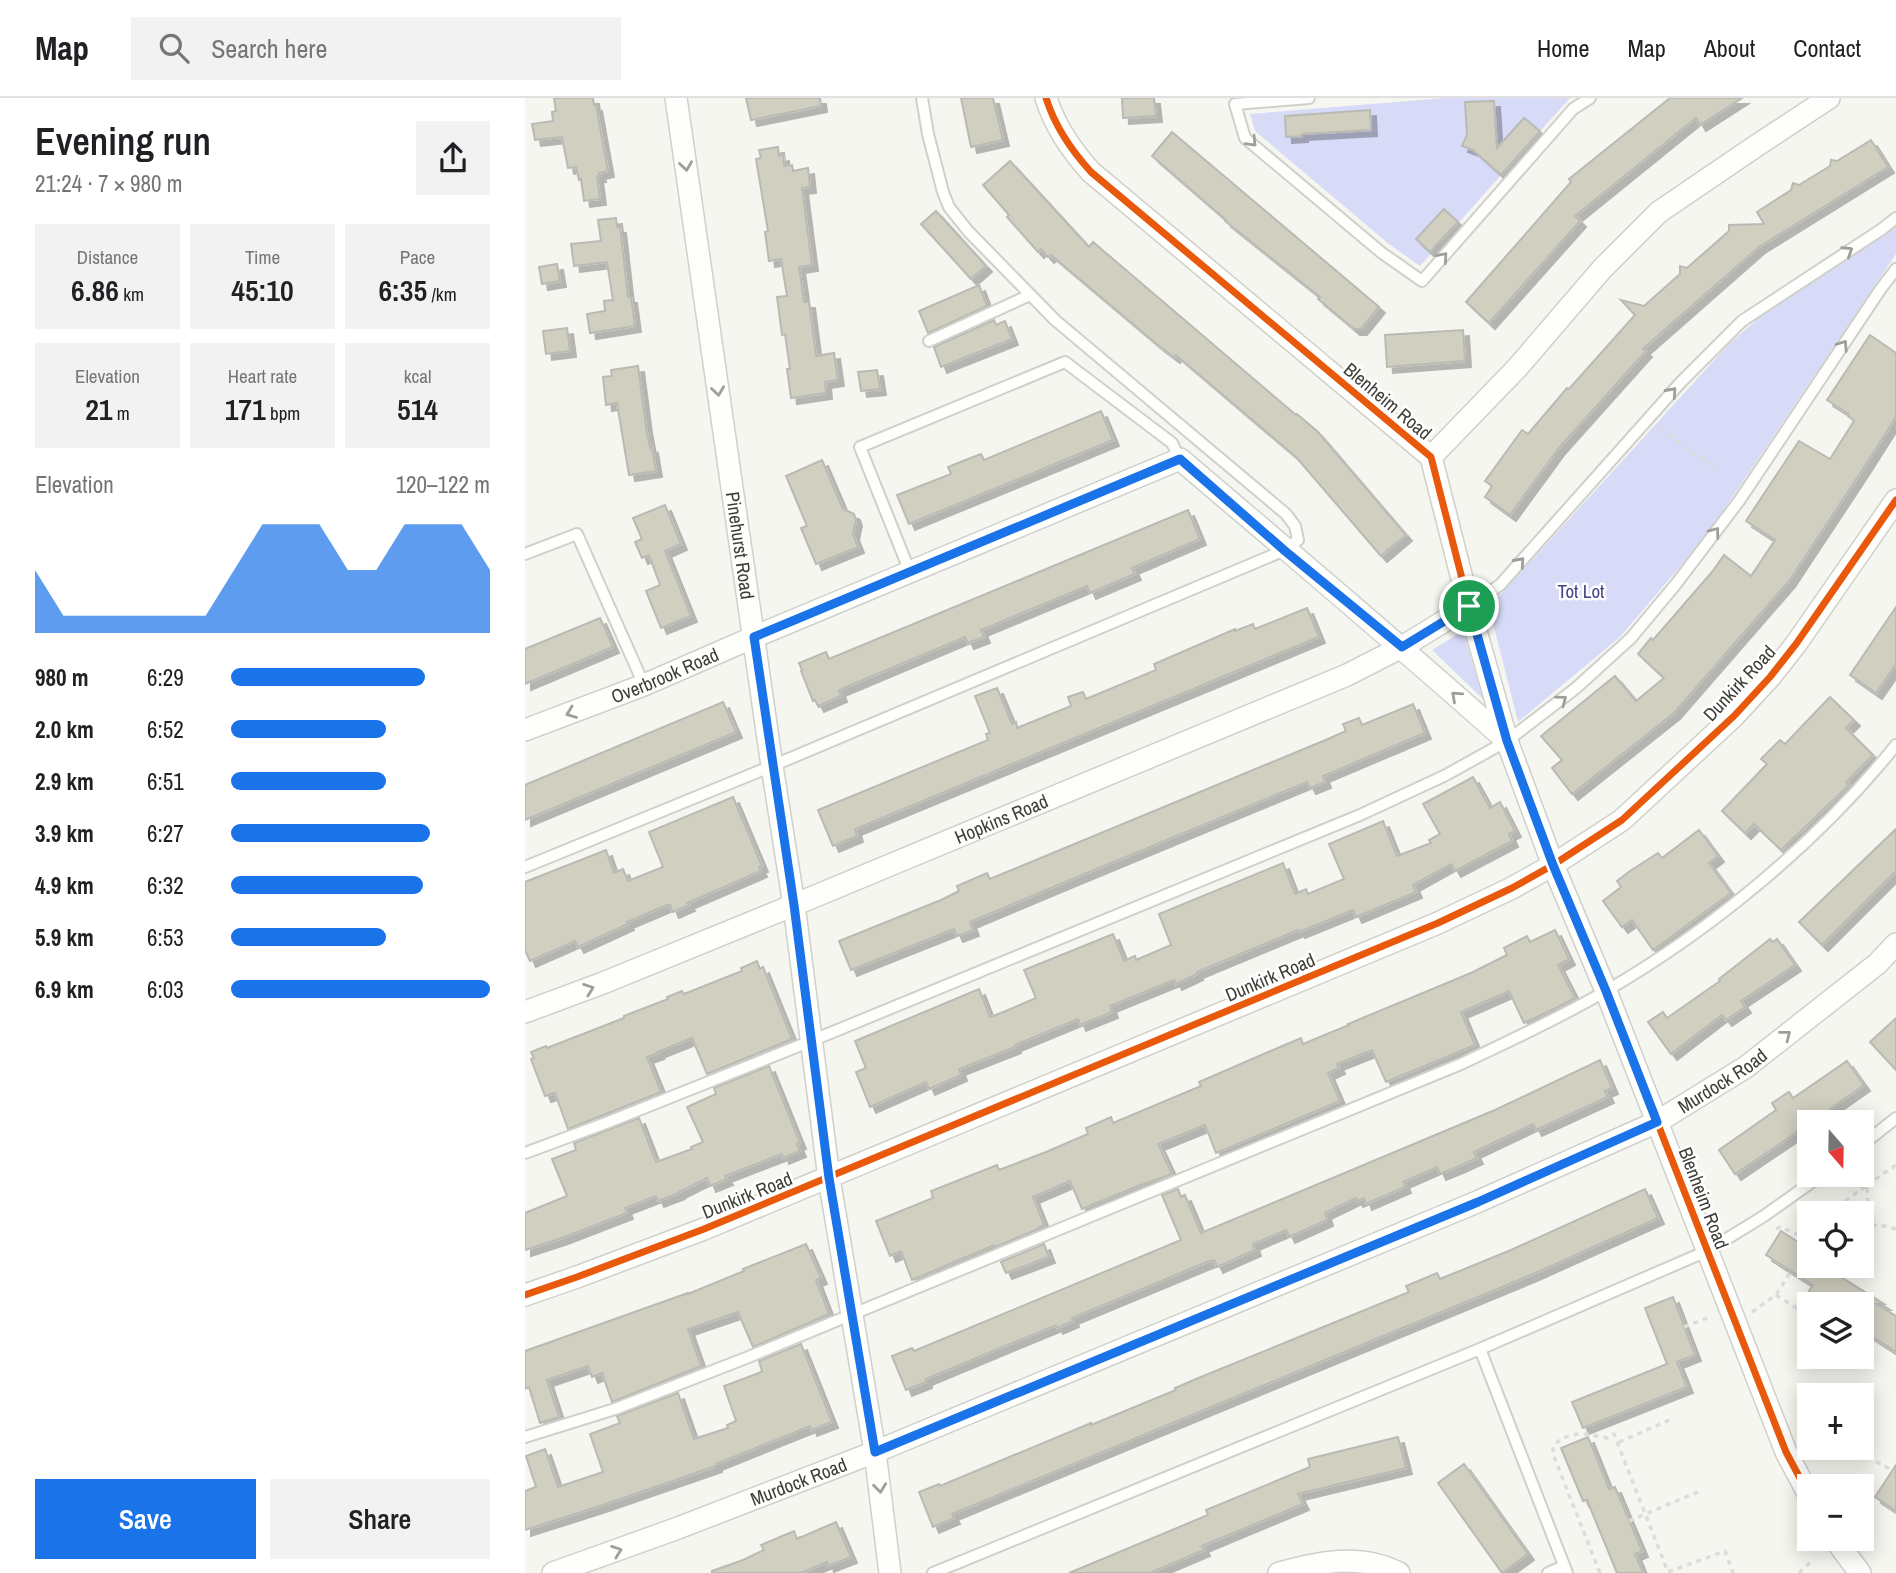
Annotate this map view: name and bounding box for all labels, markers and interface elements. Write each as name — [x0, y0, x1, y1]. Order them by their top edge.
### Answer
search box — [131, 17, 621, 80]
text: Map — [35, 26, 89, 70]
icon: search — [155, 29, 193, 67]
text: Search here — [211, 31, 327, 66]
text: Home — [1537, 32, 1589, 64]
text: Map — [1627, 32, 1666, 64]
text: About — [1704, 32, 1755, 64]
text: Contact — [1793, 32, 1861, 64]
text: Evening run — [35, 116, 211, 167]
button: share — [416, 121, 490, 195]
one-way arrow — [1244, 134, 1256, 147]
one-way arrow — [678, 160, 693, 171]
text: 21:24 · 7 × 980 m — [35, 168, 182, 199]
text: Distance — [77, 244, 138, 270]
text: Time — [245, 244, 280, 270]
text: Pace — [400, 244, 435, 270]
one-way arrow — [1840, 246, 1853, 259]
one-way arrow — [1435, 252, 1447, 265]
text: 6.86 — [71, 270, 119, 310]
text: 45:10 — [231, 270, 294, 310]
text: 6:35 — [378, 270, 427, 310]
text: km — [119, 281, 144, 307]
text: /km — [427, 281, 457, 307]
one-way arrow — [1835, 340, 1847, 353]
street label: Blenheim Road — [1339, 357, 1437, 445]
text: Elevation — [75, 363, 140, 389]
text: Heart rate — [228, 363, 297, 389]
text: kcal — [404, 363, 431, 389]
one-way arrow — [711, 385, 726, 397]
one-way arrow — [1664, 388, 1676, 401]
text: 21 — [85, 389, 113, 429]
text: 171 — [225, 389, 266, 429]
text: 514 — [397, 389, 438, 429]
text: m — [113, 400, 130, 426]
text: bpm — [266, 400, 300, 426]
text: Elevation — [35, 469, 114, 500]
text: 120–122 m — [396, 469, 490, 500]
street label: Pinehurst Road — [720, 490, 761, 601]
one-way arrow — [1706, 528, 1719, 540]
one-way arrow — [1512, 557, 1525, 570]
pin — [1439, 576, 1499, 636]
park label: Tot Lot — [1558, 578, 1605, 604]
icon: arrive — [1450, 587, 1488, 625]
street label: Dunkirk Road — [1697, 639, 1781, 727]
street label: Overbrook Road — [607, 641, 722, 709]
text: 980 m — [35, 662, 88, 693]
text: 6:29 — [147, 662, 184, 693]
one-way arrow — [1452, 692, 1465, 704]
one-way arrow — [1554, 695, 1566, 708]
one-way arrow — [566, 704, 578, 718]
text: 2.0 km — [35, 714, 94, 745]
text: 6:52 — [147, 714, 184, 745]
text: 2.9 km — [35, 766, 94, 797]
text: 6:51 — [147, 766, 184, 797]
street label: Hopkins Road — [951, 788, 1052, 850]
text: 3.9 km — [35, 818, 94, 849]
text: 6:27 — [147, 818, 184, 849]
text: 4.9 km — [35, 870, 94, 901]
text: 6:32 — [147, 870, 184, 901]
text: 5.9 km — [35, 922, 94, 953]
text: 6:53 — [147, 922, 184, 953]
street label: Dunkirk Road — [1221, 946, 1319, 1008]
text: 6.9 km — [35, 974, 94, 1005]
text: 6:03 — [147, 974, 184, 1005]
one-way arrow — [582, 983, 594, 997]
one-way arrow — [1779, 1030, 1791, 1043]
street label: Murdock Road — [1673, 1042, 1772, 1119]
north arrow — [1797, 1110, 1874, 1186]
map controls — [1797, 1110, 1874, 1551]
street label: Blenheim Road — [1673, 1143, 1735, 1253]
street label: Dunkirk Road — [698, 1165, 796, 1225]
button: locate — [1797, 1201, 1874, 1278]
button: layers — [1797, 1292, 1874, 1369]
button: + — [1797, 1383, 1874, 1460]
street label: Murdock Road — [747, 1451, 850, 1512]
button: − — [1797, 1474, 1874, 1551]
button: Save — [35, 1479, 256, 1559]
button: Share — [270, 1479, 490, 1559]
one-way arrow — [872, 1483, 887, 1494]
one-way arrow — [611, 1545, 623, 1559]

